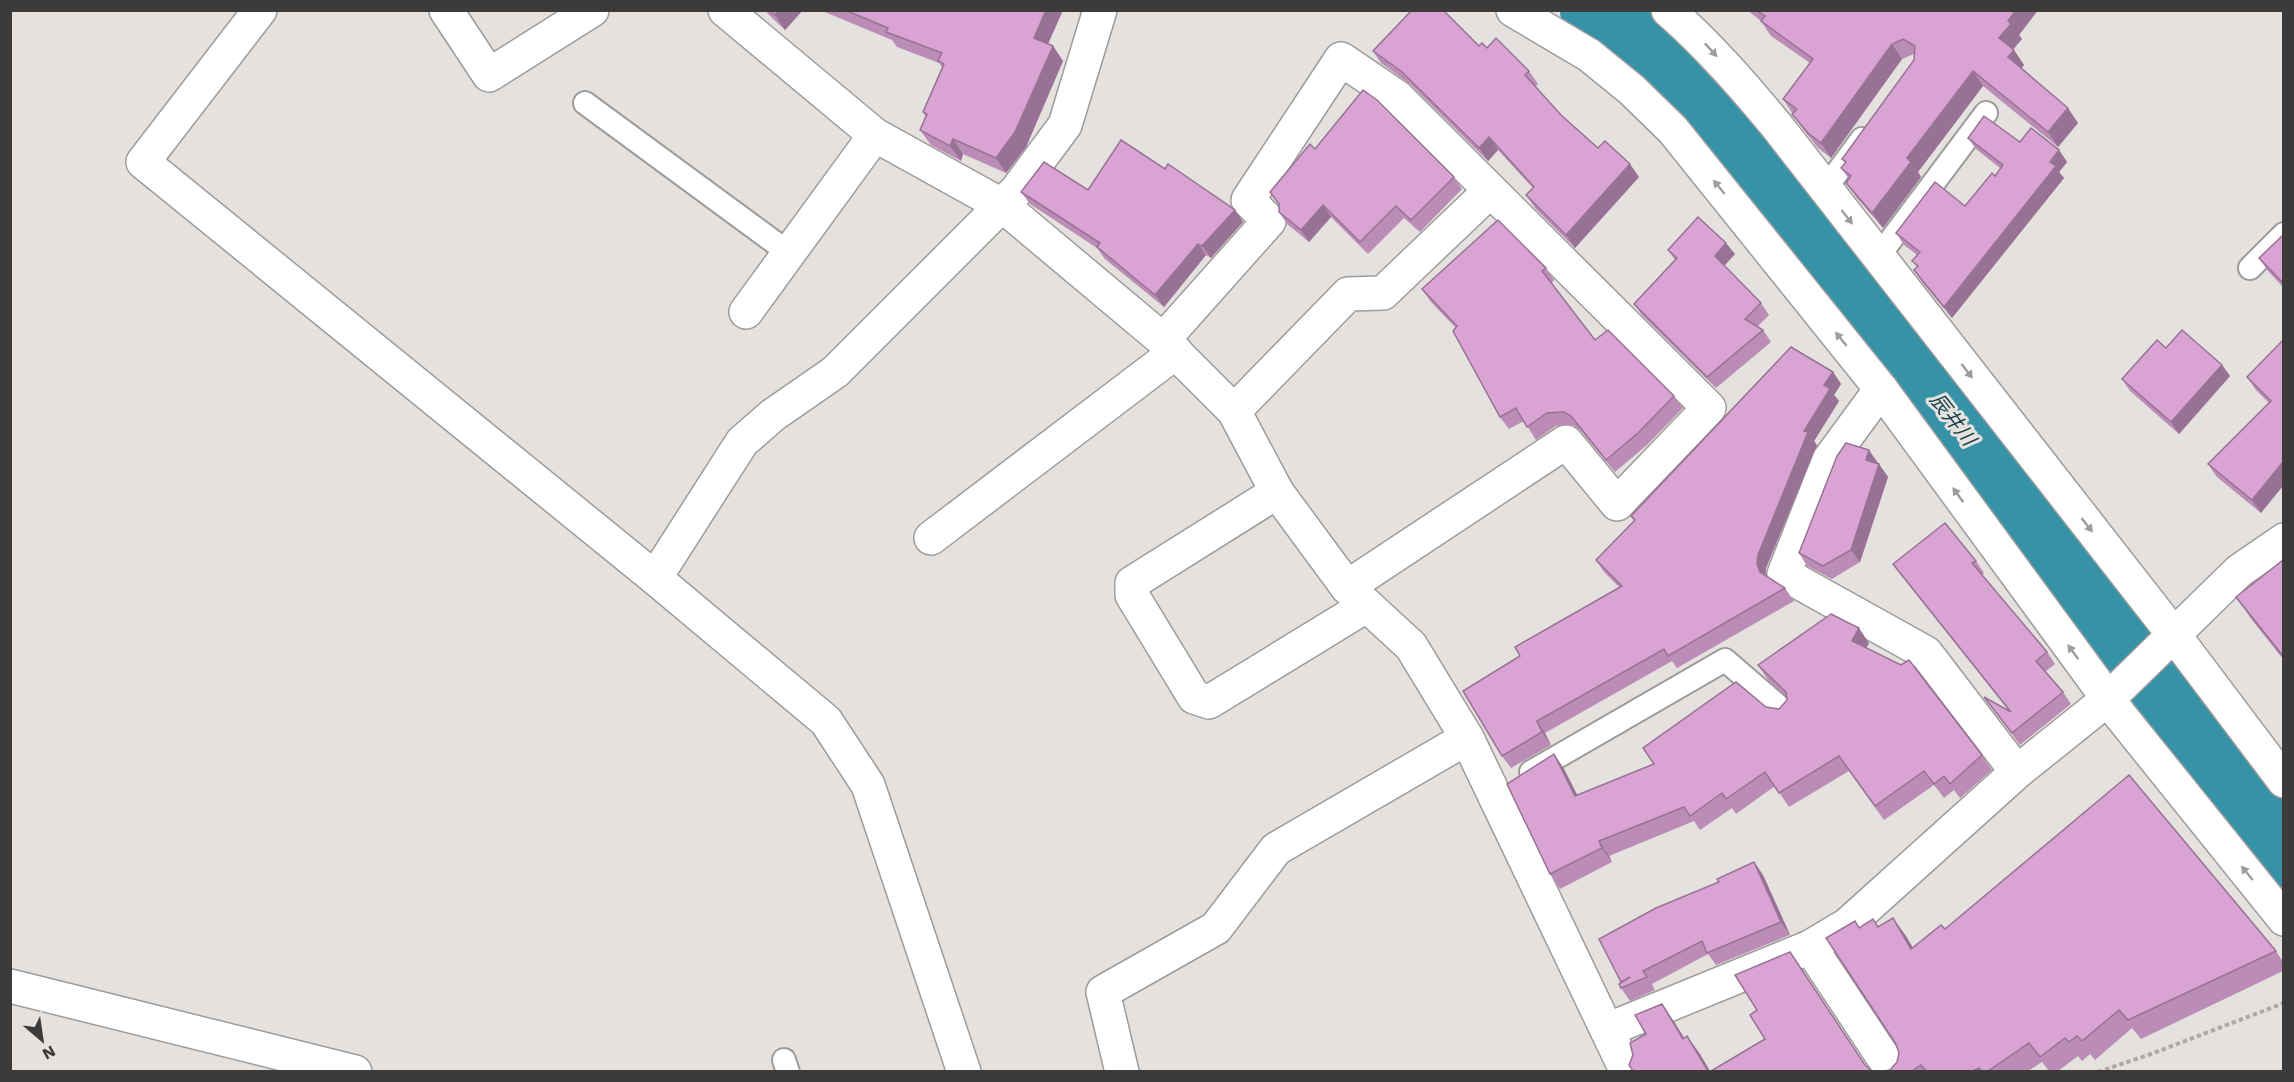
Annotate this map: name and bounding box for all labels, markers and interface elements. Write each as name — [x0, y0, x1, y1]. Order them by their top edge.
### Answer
one-way arrow — [1704, 42, 1717, 57]
one-way arrow — [1712, 179, 1725, 195]
one-way arrow — [1841, 209, 1854, 225]
one-way arrow — [1835, 332, 1847, 347]
one-way arrow — [1961, 363, 1973, 379]
water label: 辰井川 — [1925, 388, 1982, 452]
one-way arrow — [1952, 487, 1964, 503]
one-way arrow — [2080, 517, 2093, 533]
one-way arrow — [2068, 645, 2080, 660]
one-way arrow — [2240, 865, 2253, 881]
north arrow — [12, 1010, 72, 1070]
text: N — [39, 1041, 59, 1064]

